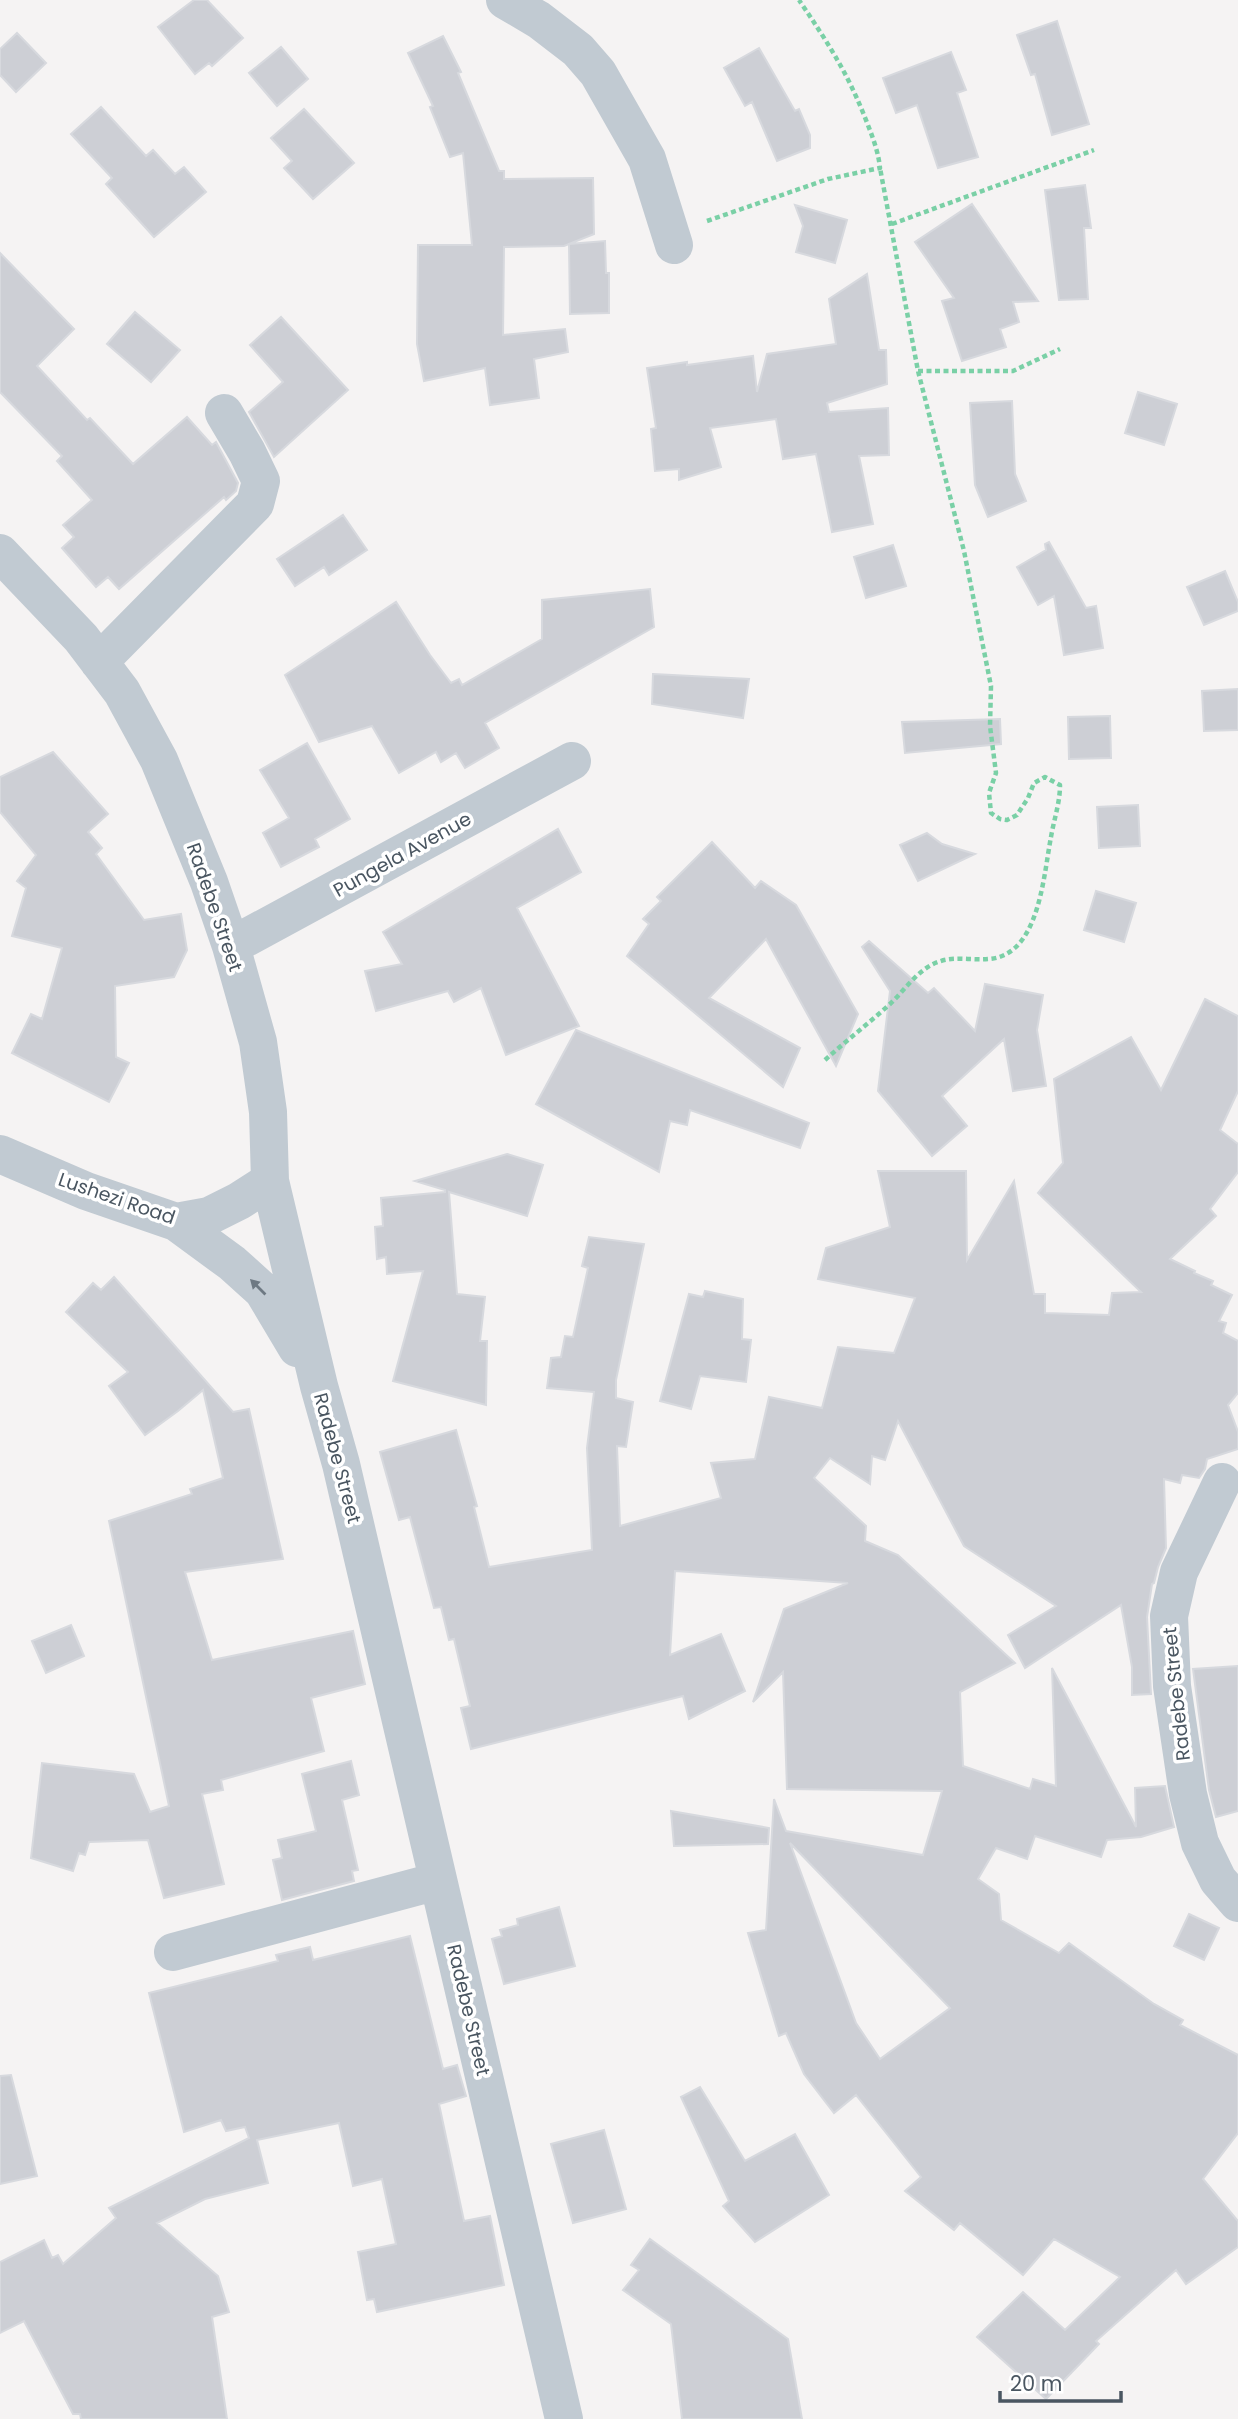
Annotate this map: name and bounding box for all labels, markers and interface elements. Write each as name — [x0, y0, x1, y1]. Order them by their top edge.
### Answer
street label: Pungela Avenue — [328, 805, 476, 904]
street label: Radebe Street — [180, 839, 249, 975]
street label: Lushezi Road — [55, 1166, 179, 1231]
one-way arrow — [249, 1278, 266, 1295]
street label: Radebe Street — [307, 1390, 368, 1527]
street label: Radebe Street — [1156, 1626, 1197, 1762]
street label: Radebe Street — [440, 1942, 497, 2079]
scale bar — [1000, 2360, 1121, 2404]
text: 20 m — [1010, 2369, 1063, 2398]

